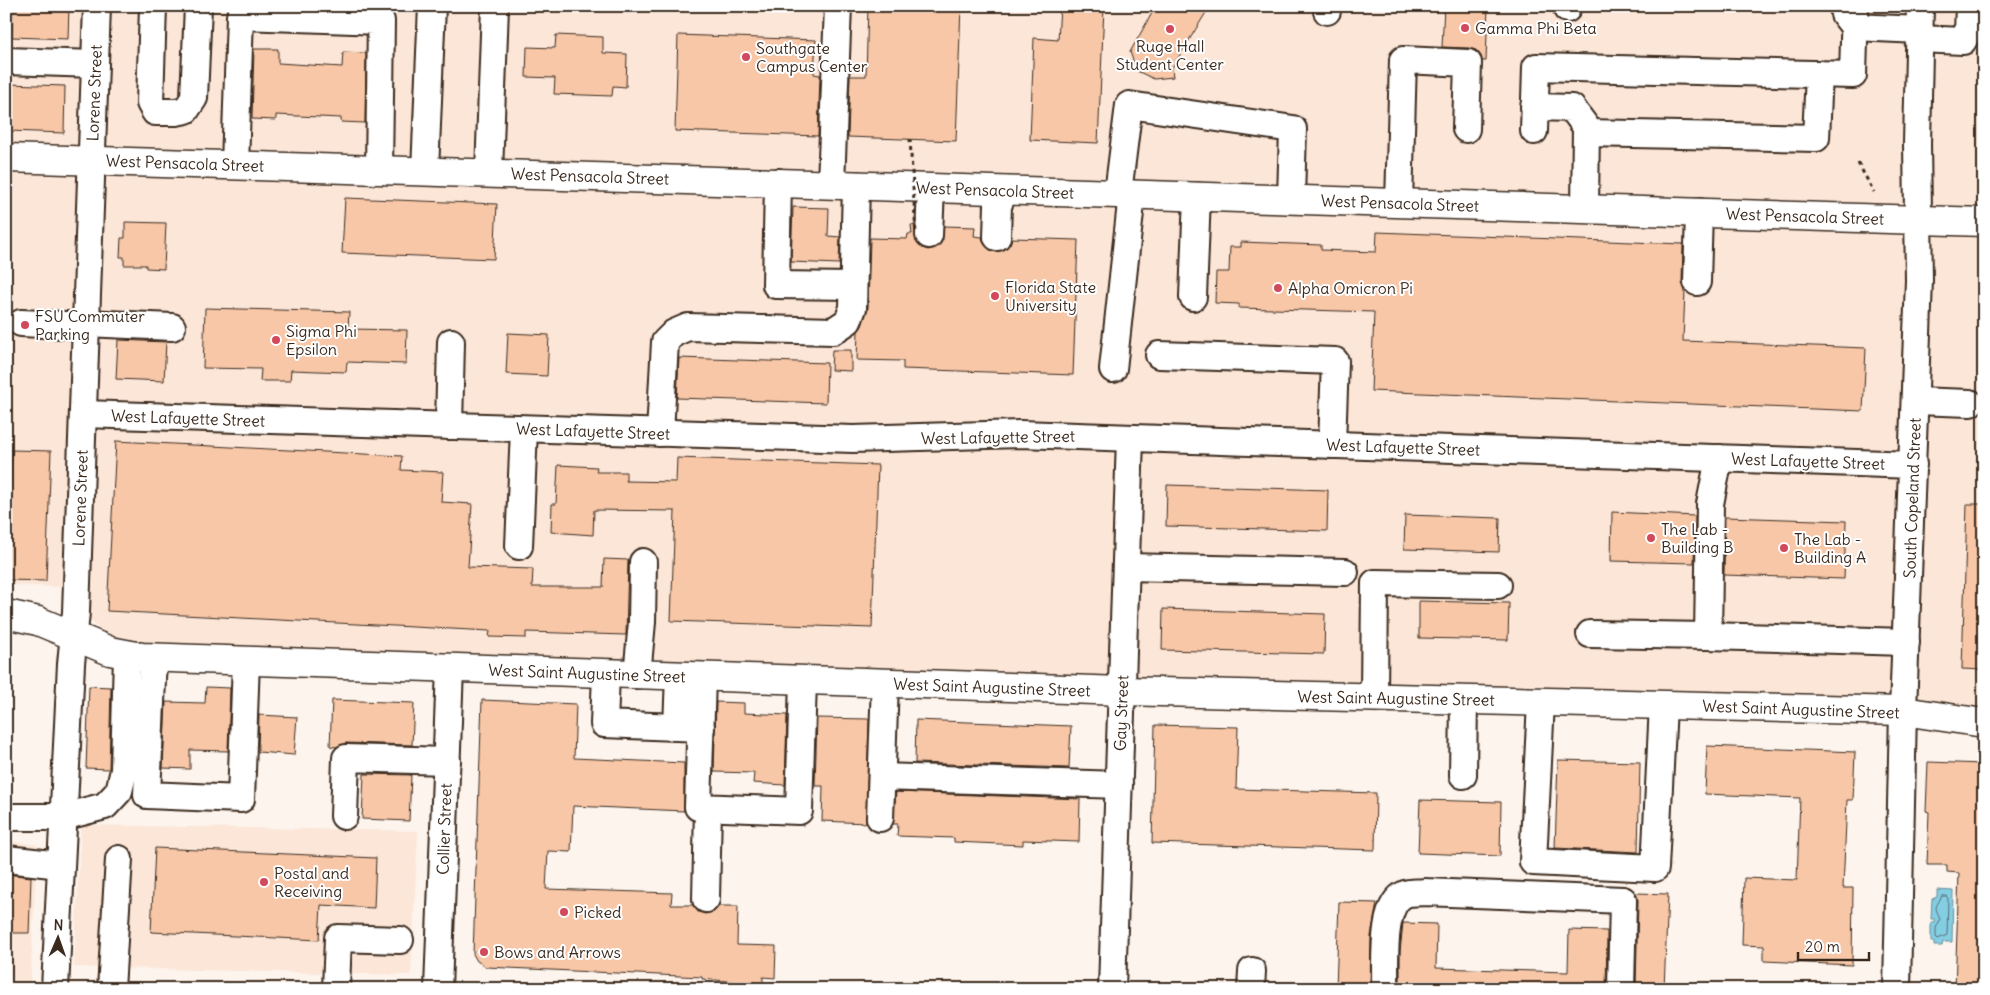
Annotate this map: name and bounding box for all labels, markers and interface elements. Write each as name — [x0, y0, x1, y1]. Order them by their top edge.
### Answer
place label: Gamma Phi Beta — [1475, 18, 1597, 38]
marker: Gamma Phi Beta — [1459, 22, 1471, 34]
marker: Ruge Hall Student Center — [1164, 23, 1176, 35]
place label: Ruge Hall Student Center — [1116, 36, 1224, 74]
place label: Southgate Campus Center — [756, 38, 868, 76]
street label: Lorene Street — [82, 44, 106, 142]
marker: Southgate Campus Center — [740, 51, 752, 63]
street label: West Pensacola Street — [105, 150, 265, 176]
street label: West Pensacola Street — [510, 163, 670, 189]
street label: West Pensacola Street — [915, 177, 1075, 203]
street label: West Pensacola Street — [1320, 190, 1480, 216]
street label: West Pensacola Street — [1725, 203, 1885, 229]
place label: Florida State University — [1005, 277, 1096, 315]
place label: Alpha Omicron Pi — [1288, 278, 1413, 298]
marker: Alpha Omicron Pi — [1272, 282, 1284, 294]
marker: Florida State University — [989, 290, 1001, 302]
place label: FSU Commuter Parking — [35, 306, 145, 344]
marker: FSU Commuter Parking — [19, 319, 31, 331]
place label: Sigma Phi Epsilon — [286, 321, 357, 359]
marker: Sigma Phi Epsilon — [270, 334, 282, 346]
street label: West Lafayette Street — [111, 405, 266, 431]
street label: South Copeland Street — [1899, 417, 1925, 579]
street label: West Lafayette Street — [516, 418, 671, 444]
street label: West Lafayette Street — [921, 426, 1076, 448]
street label: West Lafayette Street — [1326, 434, 1481, 460]
street label: West Lafayette Street — [1731, 448, 1886, 474]
street label: Lorene Street — [68, 449, 92, 547]
place label: The Lab - Building B — [1661, 519, 1733, 557]
place label: The Lab - Building A — [1794, 529, 1866, 567]
marker: The Lab - Building B — [1645, 532, 1657, 544]
marker: The Lab - Building A — [1778, 542, 1790, 554]
street label: West Saint Augustine Street — [488, 660, 687, 686]
street label: West Saint Augustine Street — [893, 674, 1092, 700]
street label: Gay Street — [1110, 674, 1132, 751]
street label: West Saint Augustine Street — [1297, 686, 1495, 710]
street label: West Saint Augustine Street — [1702, 696, 1901, 722]
street label: Collier Street — [432, 782, 456, 875]
place label: Postal and Receiving — [274, 863, 349, 901]
marker: Postal and Receiving — [258, 876, 270, 888]
place label: Picked — [574, 902, 621, 922]
marker: Picked — [558, 906, 570, 918]
north arrow — [32, 912, 82, 962]
text: N — [53, 916, 64, 934]
scale bar — [1798, 930, 1869, 962]
text: 20 m — [1805, 937, 1840, 956]
place label: Bows and Arrows — [494, 942, 621, 962]
marker: Bows and Arrows — [478, 946, 490, 958]

